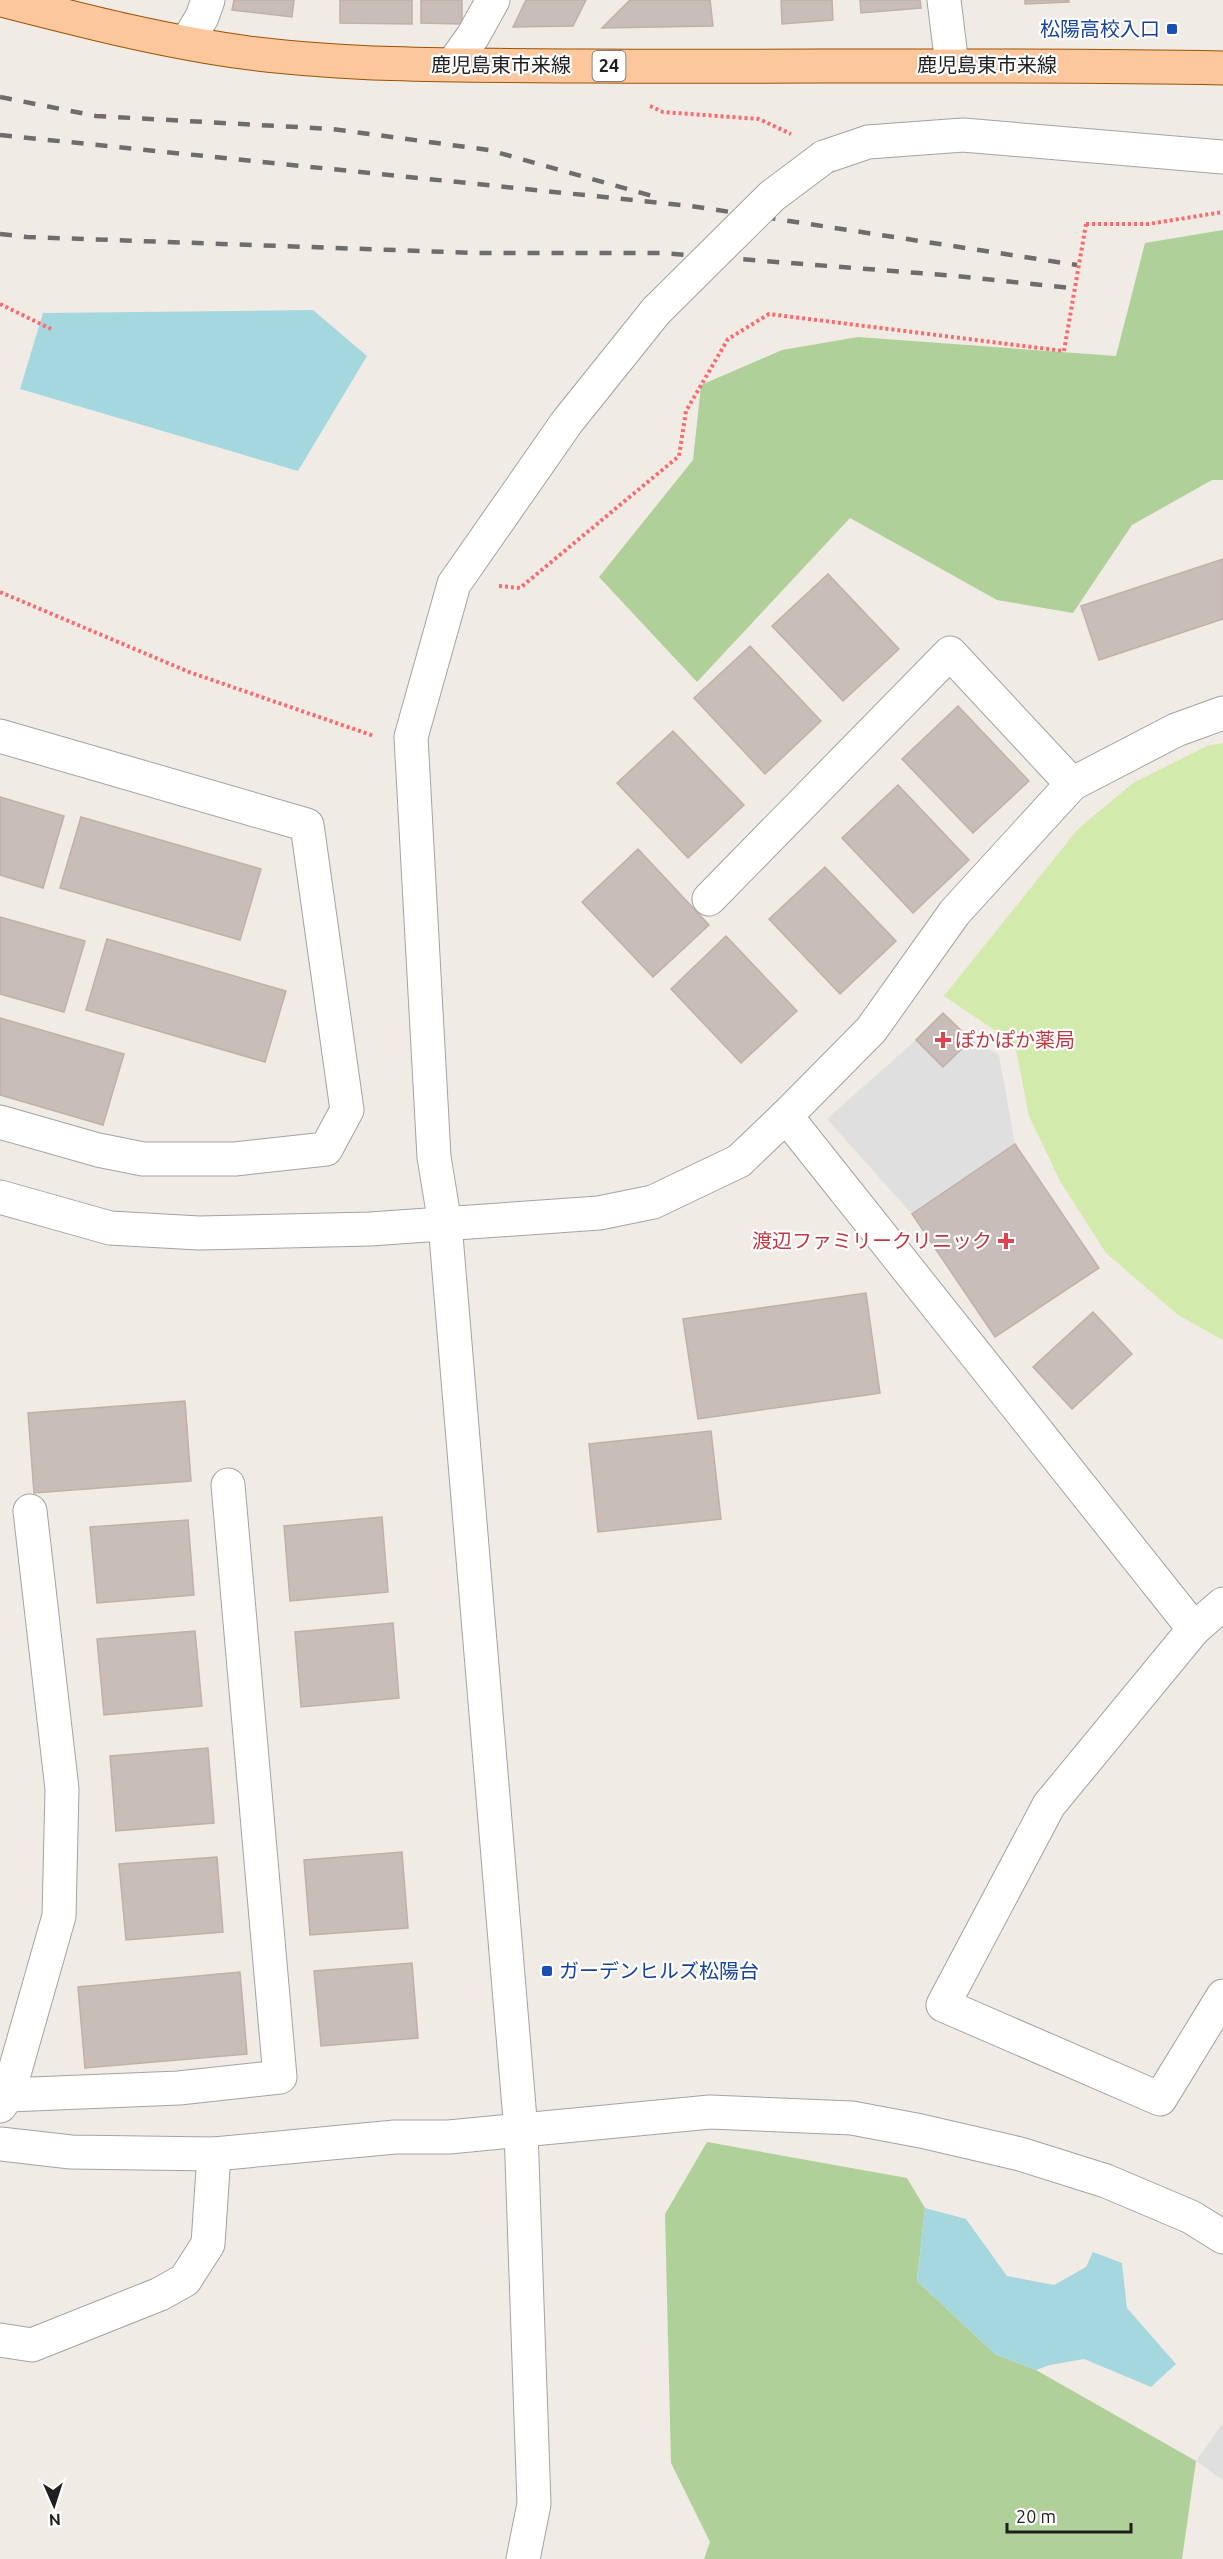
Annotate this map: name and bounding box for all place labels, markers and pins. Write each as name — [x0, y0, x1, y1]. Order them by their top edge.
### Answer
place label: 松陽高校入口 — [1040, 17, 1160, 40]
marker: 松陽高校入口 — [1165, 22, 1179, 36]
place label: ぽかぽか薬局 — [955, 1028, 1075, 1051]
marker: ぽかぽか薬局 — [936, 1033, 950, 1047]
place label: 渡辺ファミリークリニック — [752, 1229, 992, 1252]
marker: 渡辺ファミリークリニック — [997, 1232, 1015, 1250]
place label: ガーデンヒルズ松陽台 — [559, 1959, 759, 1982]
marker: ガーデンヒルズ松陽台 — [540, 1964, 554, 1978]

